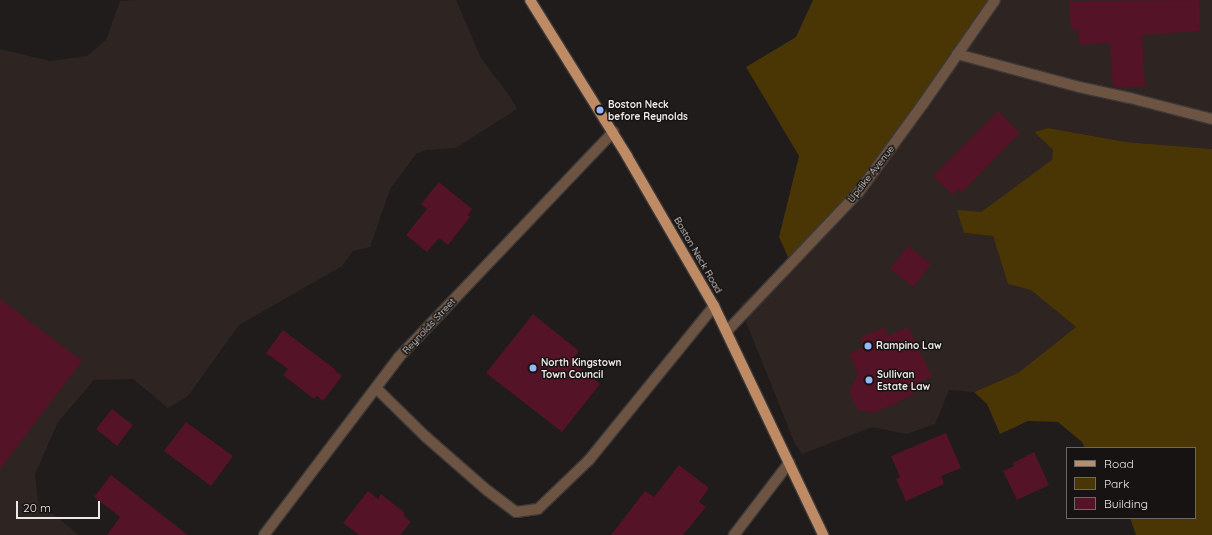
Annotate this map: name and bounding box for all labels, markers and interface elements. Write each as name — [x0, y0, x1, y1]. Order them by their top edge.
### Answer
place label: Boston Neck before Reynolds — [608, 98, 688, 122]
marker: Boston Neck before Reynolds — [595, 105, 605, 115]
street label: Updike Avenue — [845, 143, 897, 205]
street label: Boston Neck Road — [671, 215, 725, 295]
street label: Reynolds Street — [400, 295, 458, 357]
place label: Rampino Law — [876, 340, 942, 352]
marker: Rampino Law — [863, 341, 873, 351]
place label: North Kingstown Town Council — [541, 356, 622, 380]
marker: North Kingstown Town Council — [528, 363, 538, 373]
place label: Sullivan Estate Law — [877, 368, 930, 392]
marker: Sullivan Estate Law — [864, 375, 874, 385]
legend — [1066, 447, 1196, 519]
text: Road — [1104, 456, 1134, 471]
text: Park — [1104, 476, 1129, 491]
scale bar — [18, 493, 102, 519]
text: Building — [1104, 496, 1148, 511]
text: 20 m — [23, 500, 51, 515]

